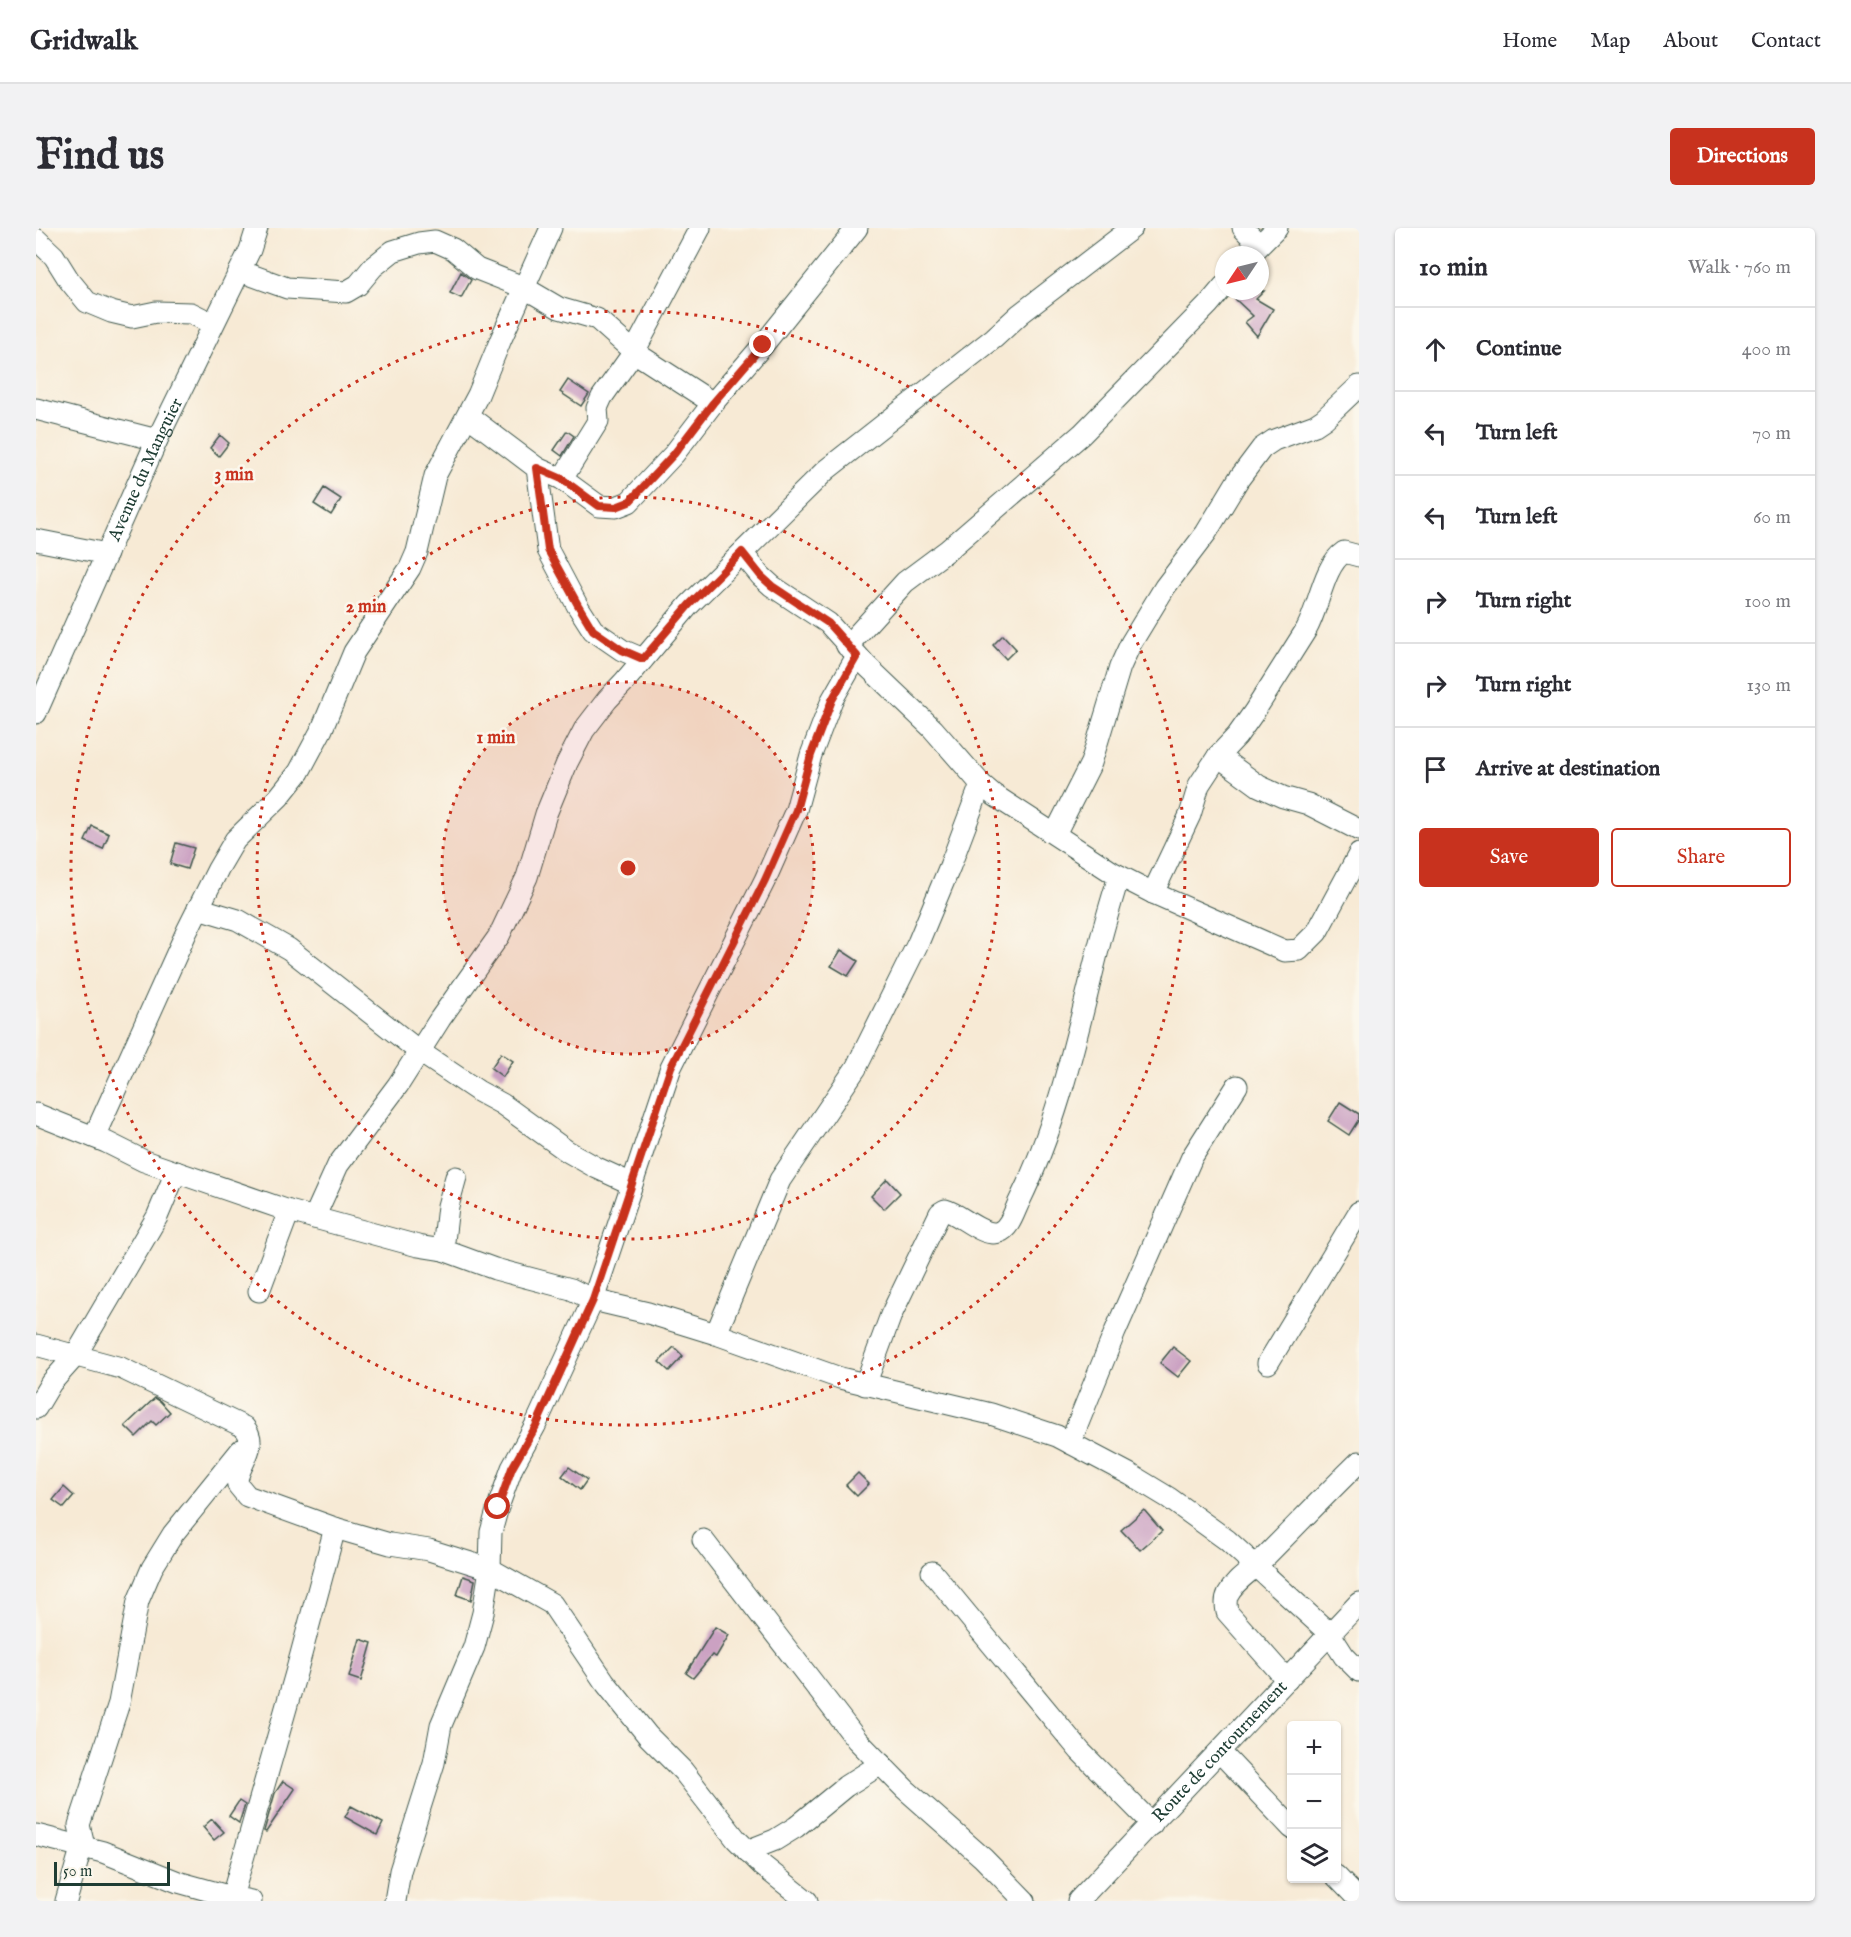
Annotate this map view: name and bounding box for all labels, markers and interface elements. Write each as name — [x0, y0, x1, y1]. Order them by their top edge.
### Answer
text: Gridwalk — [30, 24, 138, 59]
text: Home — [1502, 28, 1557, 55]
text: Map — [1590, 28, 1630, 55]
text: About — [1663, 28, 1718, 55]
text: Contact — [1751, 28, 1821, 55]
button: Directions — [1670, 128, 1815, 185]
text: Find us — [36, 130, 164, 183]
north arrow — [1215, 246, 1269, 300]
text: 10 min — [1419, 251, 1488, 284]
text: Walk · 760 m — [1688, 255, 1791, 280]
route end — [749, 331, 775, 357]
icon: ahead — [1419, 333, 1452, 366]
text: Continue — [1476, 335, 1562, 363]
text: 400 m — [1742, 337, 1791, 362]
street label: Avenue du Manguier — [103, 394, 189, 546]
icon: left — [1419, 417, 1452, 450]
text: Turn left — [1476, 419, 1558, 447]
text: 70 m — [1752, 421, 1791, 446]
text: 3 min — [215, 464, 254, 487]
icon: left — [1419, 501, 1452, 534]
text: Turn left — [1476, 503, 1558, 531]
text: 60 m — [1753, 505, 1791, 530]
icon: right — [1419, 585, 1452, 618]
text: Turn right — [1476, 587, 1571, 615]
text: 100 m — [1744, 589, 1791, 614]
text: 2 min — [346, 596, 387, 619]
icon: right — [1419, 669, 1452, 702]
text: Turn right — [1476, 671, 1571, 699]
text: 130 m — [1746, 673, 1791, 698]
text: 1 min — [477, 727, 516, 750]
icon: arrive — [1419, 753, 1452, 786]
text: Arrive at destination — [1476, 755, 1660, 783]
button: Save — [1419, 828, 1599, 887]
button: Share — [1611, 828, 1791, 887]
centre of rings — [618, 858, 638, 878]
route start — [484, 1493, 510, 1519]
street label: Route de contournement — [1148, 1676, 1293, 1828]
map controls — [1287, 1721, 1341, 1883]
button: + — [1287, 1721, 1341, 1775]
button: − — [1287, 1775, 1341, 1829]
button: layers — [1287, 1829, 1341, 1883]
scale bar — [54, 1859, 170, 1886]
text: 50 m — [63, 1862, 92, 1882]

